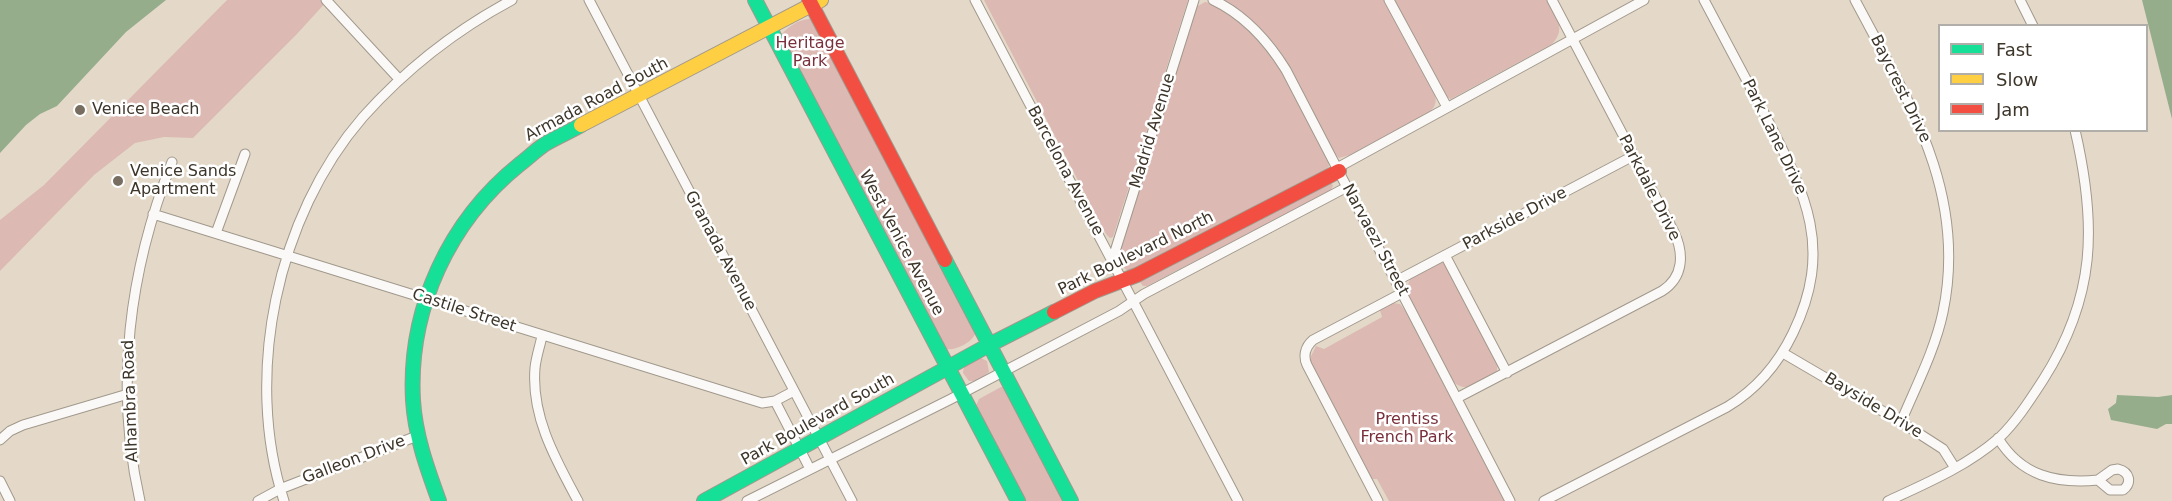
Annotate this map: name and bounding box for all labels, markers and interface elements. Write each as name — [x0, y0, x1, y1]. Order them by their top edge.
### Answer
legend — [1938, 24, 2148, 132]
street label: Baycrest Drive — [1866, 32, 1934, 146]
park label: Heritage Park — [776, 34, 844, 72]
text: Fast — [1996, 39, 2032, 60]
street label: Armada Road South — [522, 54, 672, 146]
text: Slow — [1996, 69, 2038, 90]
street label: Madrid Avenue — [1126, 71, 1180, 191]
street label: Park Lane Drive — [1738, 76, 1810, 198]
text: Jam — [1996, 99, 2030, 120]
place label: Venice Beach — [92, 100, 199, 120]
marker: Venice Beach — [73, 103, 87, 117]
street label: Barcelona Avenue — [1023, 103, 1107, 239]
street label: Parkdale Drive — [1614, 132, 1684, 244]
place label: Venice Sands Apartment — [130, 162, 236, 200]
street label: West Venice Avenue — [855, 167, 947, 319]
marker: Venice Sands Apartment — [111, 174, 125, 188]
street label: Narvaezi Street — [1337, 181, 1413, 299]
street label: Parkside Drive — [1460, 184, 1570, 254]
street label: Granada Avenue — [680, 188, 760, 314]
street label: Park Boulevard North — [1055, 208, 1217, 300]
street label: Castile Street — [410, 285, 518, 337]
street label: Alhambra Road — [119, 339, 143, 463]
street label: Bayside Drive — [1821, 369, 1925, 443]
street label: Park Boulevard South — [738, 370, 898, 470]
park label: Prentiss French Park — [1361, 410, 1453, 448]
street label: Galleon Drive — [300, 432, 408, 488]

